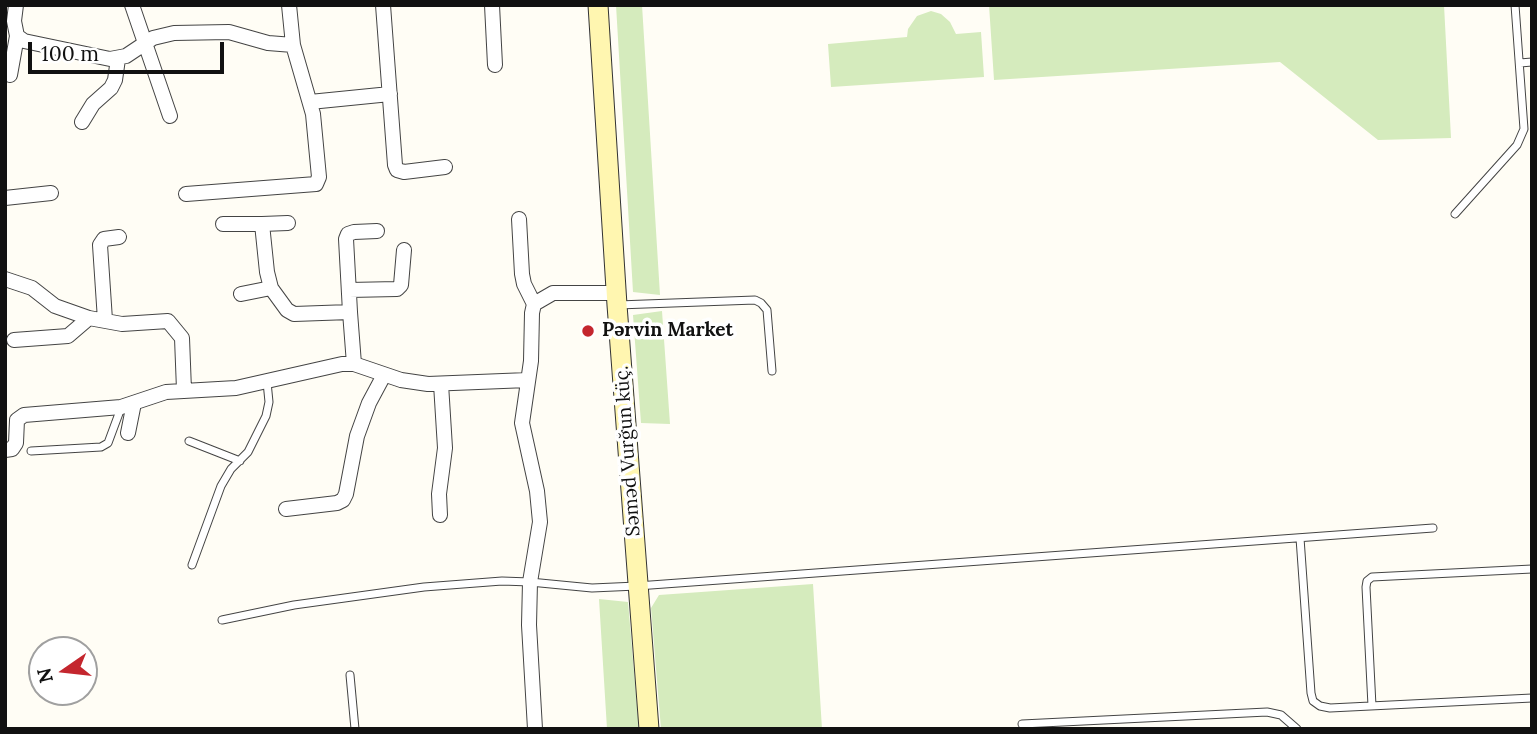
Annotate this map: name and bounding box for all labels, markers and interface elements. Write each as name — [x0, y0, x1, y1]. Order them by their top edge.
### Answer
scale bar — [32, 28, 228, 72]
text: 100 m — [41, 40, 99, 67]
place label: Pərvin Market — [602, 320, 733, 342]
marker: Pərvin Market — [580, 323, 596, 339]
street label: Səməd Vurğun küç. — [611, 365, 645, 537]
north arrow — [28, 636, 98, 706]
text: N — [31, 666, 58, 686]

